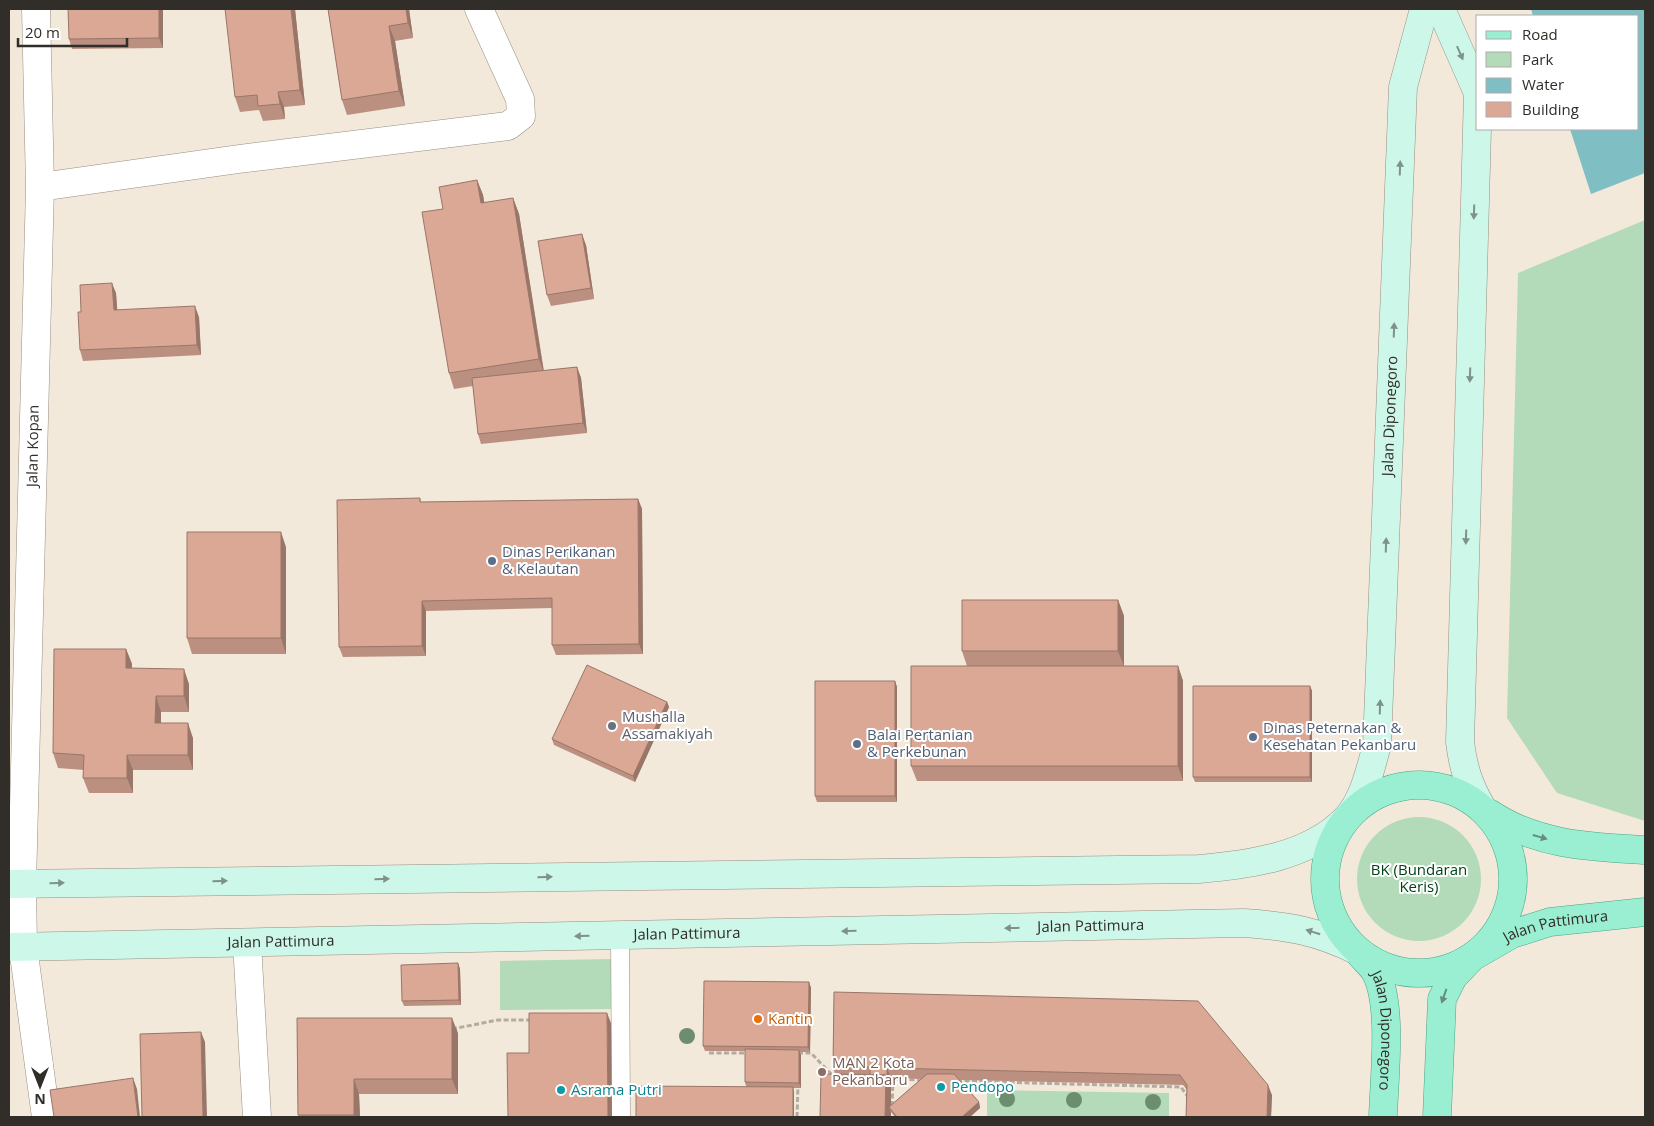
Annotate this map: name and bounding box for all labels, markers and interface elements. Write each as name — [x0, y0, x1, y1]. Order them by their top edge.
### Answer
scale bar — [18, 15, 126, 47]
legend — [1476, 15, 1639, 130]
text: 20 m — [25, 22, 60, 42]
text: Road — [1522, 24, 1558, 44]
one-way arrow — [1457, 46, 1465, 60]
text: Park — [1522, 49, 1553, 69]
text: Water — [1522, 74, 1564, 94]
text: Building — [1522, 99, 1579, 119]
one-way arrow — [1397, 159, 1405, 175]
one-way arrow — [1470, 204, 1478, 220]
one-way arrow — [1391, 322, 1399, 338]
street label: Jalan Diponegoro — [1377, 355, 1401, 479]
one-way arrow — [1466, 367, 1474, 383]
street label: Jalan Kopan — [21, 405, 43, 489]
one-way arrow — [1461, 529, 1469, 545]
one-way arrow — [1383, 537, 1391, 553]
place label: Dinas Perikanan & Kelautan — [502, 541, 616, 578]
marker: Dinas Perikanan & Kelautan — [486, 555, 498, 567]
one-way arrow — [1377, 699, 1385, 715]
place label: Mushalla Assamakiyah — [622, 706, 713, 743]
place label: Dinas Peternakan & Kesehatan Pekanbaru — [1263, 717, 1416, 754]
marker: Mushalla Assamakiyah — [606, 720, 618, 732]
place label: Balai Pertanian & Perkebunan — [867, 724, 973, 761]
marker: Dinas Peternakan & Kesehatan Pekanbaru — [1247, 731, 1259, 743]
marker: Balai Pertanian & Perkebunan — [851, 738, 863, 750]
one-way arrow — [1533, 834, 1548, 842]
park label: BK (Bundaran Keris) — [1371, 859, 1467, 896]
one-way arrow — [537, 873, 553, 881]
one-way arrow — [375, 875, 391, 883]
one-way arrow — [212, 877, 228, 885]
one-way arrow — [50, 879, 66, 887]
street label: Jalan Pattimura — [1497, 905, 1609, 947]
street label: Jalan Pattimura — [1035, 914, 1145, 936]
street label: Jalan Pattimura — [631, 922, 741, 944]
one-way arrow — [1003, 924, 1019, 932]
one-way arrow — [841, 927, 857, 935]
one-way arrow — [1306, 928, 1321, 936]
street label: Jalan Pattimura — [225, 930, 335, 952]
one-way arrow — [574, 933, 590, 941]
street label: Jalan Diponegoro — [1366, 965, 1397, 1091]
one-way arrow — [1440, 989, 1447, 1004]
place label: Kantin — [768, 1008, 813, 1028]
marker: Kantin — [752, 1013, 764, 1025]
place label: MAN 2 Kota Pekanbaru — [832, 1052, 915, 1089]
north arrow — [15, 1061, 65, 1111]
marker: MAN 2 Kota Pekanbaru — [816, 1066, 828, 1078]
place label: Pendopo — [951, 1076, 1014, 1096]
place label: Asrama Putri — [571, 1079, 662, 1099]
marker: Pendopo — [935, 1081, 947, 1093]
marker: Asrama Putri — [555, 1084, 567, 1096]
text: N — [34, 1090, 46, 1109]

